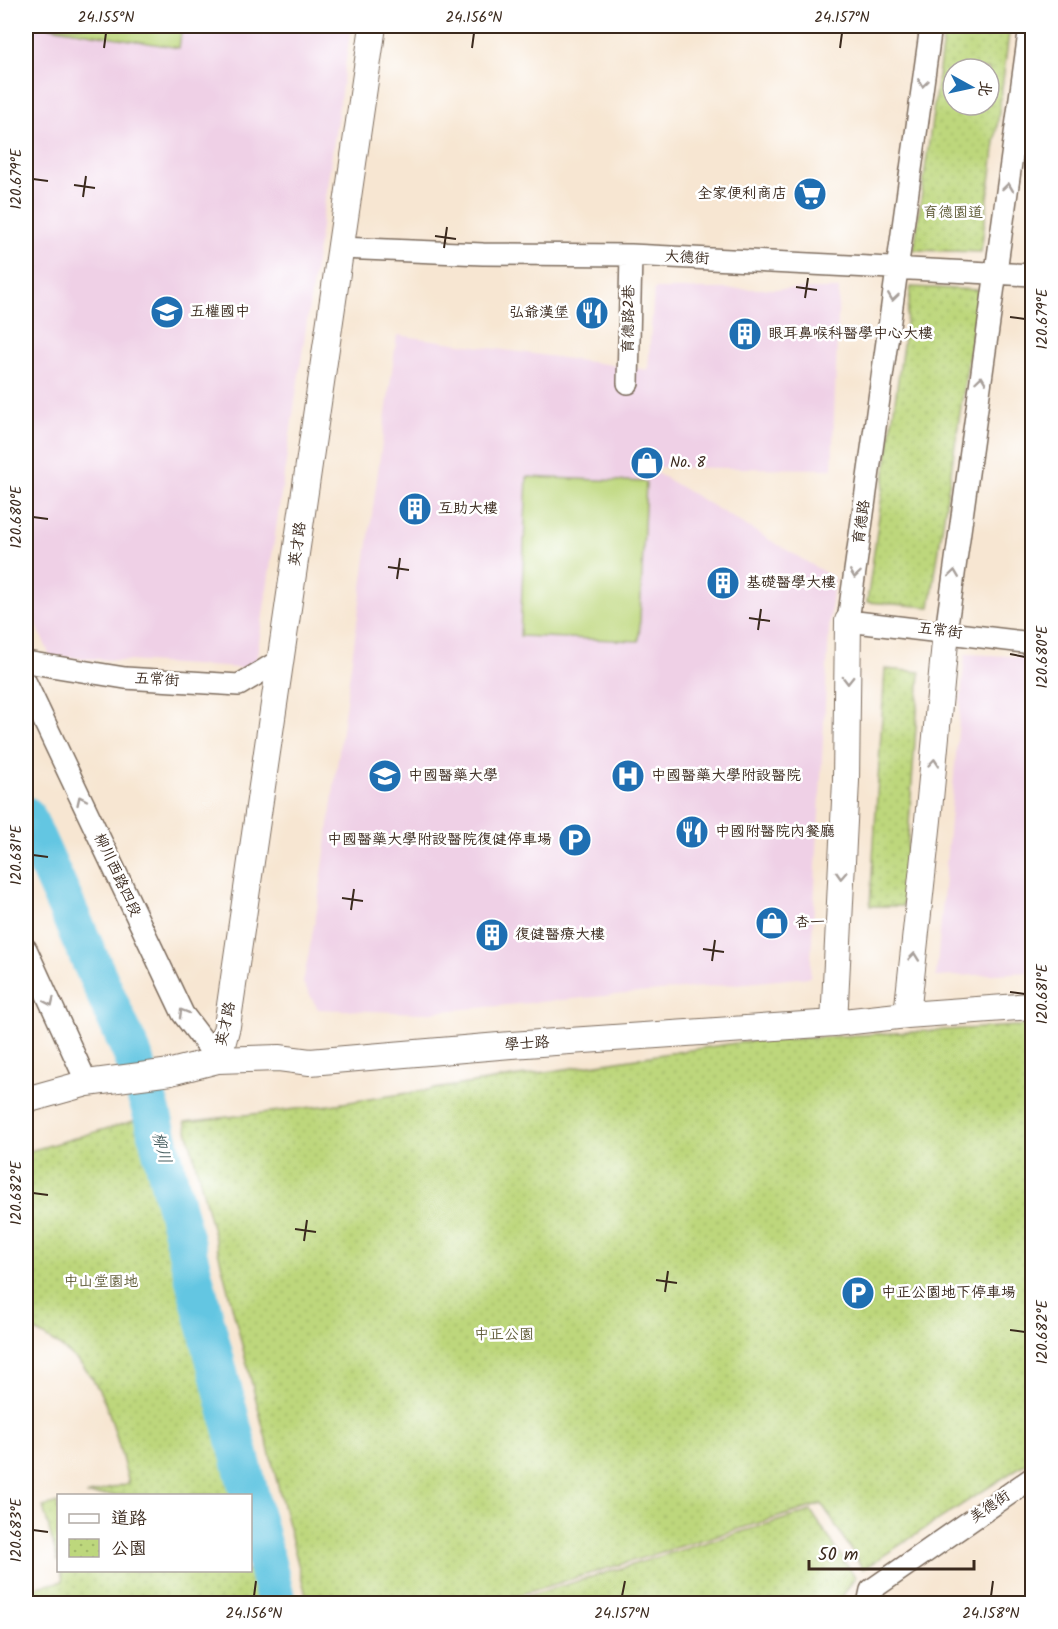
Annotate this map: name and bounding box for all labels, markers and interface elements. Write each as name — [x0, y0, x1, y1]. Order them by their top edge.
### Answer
text: 24.155°N — [78, 6, 134, 30]
text: 24.156°N — [446, 6, 502, 30]
text: 24.157°N — [814, 6, 870, 30]
north arrow — [941, 57, 1001, 117]
one-way arrow — [918, 79, 930, 88]
text: 北 — [971, 79, 998, 99]
text: 120.679°E — [5, 147, 29, 209]
supermarket icon: 全家便利商店 — [792, 176, 828, 212]
place label: 全家便利商店 — [697, 182, 787, 206]
one-way arrow — [1001, 183, 1013, 192]
park label: 育德園道 — [923, 201, 983, 225]
street label: 大德街 — [664, 245, 710, 271]
street label: 育德路2巷 — [616, 284, 642, 354]
text: 120.679°E — [1031, 287, 1055, 349]
one-way arrow — [887, 293, 899, 302]
school or university icon: 五權國中 — [149, 294, 185, 330]
restaurant icon: 弘爺漢堡 — [574, 295, 610, 331]
place label: 五權國中 — [190, 300, 250, 324]
place label: 弘爺漢堡 — [509, 301, 569, 325]
building icon: 眼耳鼻喉科醫學中心大樓 — [727, 316, 763, 352]
place label: 眼耳鼻喉科醫學中心大樓 — [768, 322, 933, 346]
one-way arrow — [974, 376, 986, 385]
shop icon: No. 8 — [629, 445, 665, 481]
place label: No. 8 — [670, 451, 707, 475]
text: 120.680°E — [5, 484, 29, 549]
building icon: 互助大樓 — [397, 491, 433, 527]
place label: 互助大樓 — [438, 497, 498, 521]
street label: 育德路 — [847, 498, 877, 546]
street label: 英才路 — [283, 520, 313, 568]
building icon: 基礎醫學大樓 — [705, 565, 741, 601]
one-way arrow — [849, 569, 861, 578]
one-way arrow — [948, 569, 960, 578]
place label: 基礎醫學大樓 — [746, 571, 836, 595]
street label: 五常街 — [916, 616, 964, 646]
text: 120.680°E — [1031, 624, 1055, 689]
street label: 五常街 — [134, 667, 180, 693]
one-way arrow — [842, 675, 854, 684]
school or university icon: 中國醫藥大學 — [367, 758, 403, 794]
hospital icon: 中國醫藥大學附設醫院 — [610, 758, 646, 794]
one-way arrow — [927, 758, 940, 767]
place label: 中國醫藥大學 — [408, 764, 498, 788]
place label: 中國醫藥大學附設醫院 — [651, 764, 801, 788]
one-way arrow — [76, 795, 88, 806]
restaurant icon: 中國附醫院內餐廳 — [674, 814, 710, 850]
place label: 中國附醫院內餐廳 — [715, 820, 835, 844]
parking icon: 中國醫藥大學附設醫院復健停車場 — [557, 822, 593, 858]
text: 120.681°E — [5, 824, 29, 885]
place label: 中國醫藥大學附設醫院復健停車場 — [327, 828, 552, 852]
street label: 柳川西路四段 — [87, 829, 147, 921]
one-way arrow — [835, 870, 848, 879]
shop icon: 杏一 — [754, 905, 790, 941]
place label: 杏一 — [795, 911, 825, 935]
building icon: 復健醫療大樓 — [474, 917, 510, 953]
place label: 復健醫療大樓 — [515, 923, 605, 947]
one-way arrow — [907, 952, 920, 961]
text: 120.681°E — [1031, 963, 1055, 1024]
one-way arrow — [43, 996, 55, 1007]
street label: 英才路 — [210, 999, 242, 1049]
one-way arrow — [179, 1009, 190, 1019]
street label: 學士路 — [504, 1030, 550, 1058]
water label: 柳川 — [145, 1129, 177, 1168]
text: 120.682°E — [5, 1160, 29, 1225]
park label: 中山堂園地 — [63, 1270, 139, 1294]
parking icon: 中正公園地下停車場 — [840, 1275, 876, 1311]
place label: 中正公園地下停車場 — [881, 1281, 1016, 1305]
text: 120.682°E — [1031, 1299, 1055, 1364]
park label: 中正公園 — [474, 1323, 534, 1347]
street label: 美德街 — [965, 1484, 1015, 1530]
legend — [57, 1494, 252, 1572]
text: 120.683°E — [5, 1497, 29, 1562]
text: 道路 — [111, 1505, 147, 1534]
scale bar — [809, 1533, 974, 1571]
text: 公園 — [111, 1535, 147, 1564]
text: 50 m — [818, 1541, 858, 1570]
text: 24.156°N — [226, 1602, 282, 1626]
text: 24.157°N — [594, 1602, 650, 1626]
text: 24.158°N — [962, 1602, 1020, 1626]

